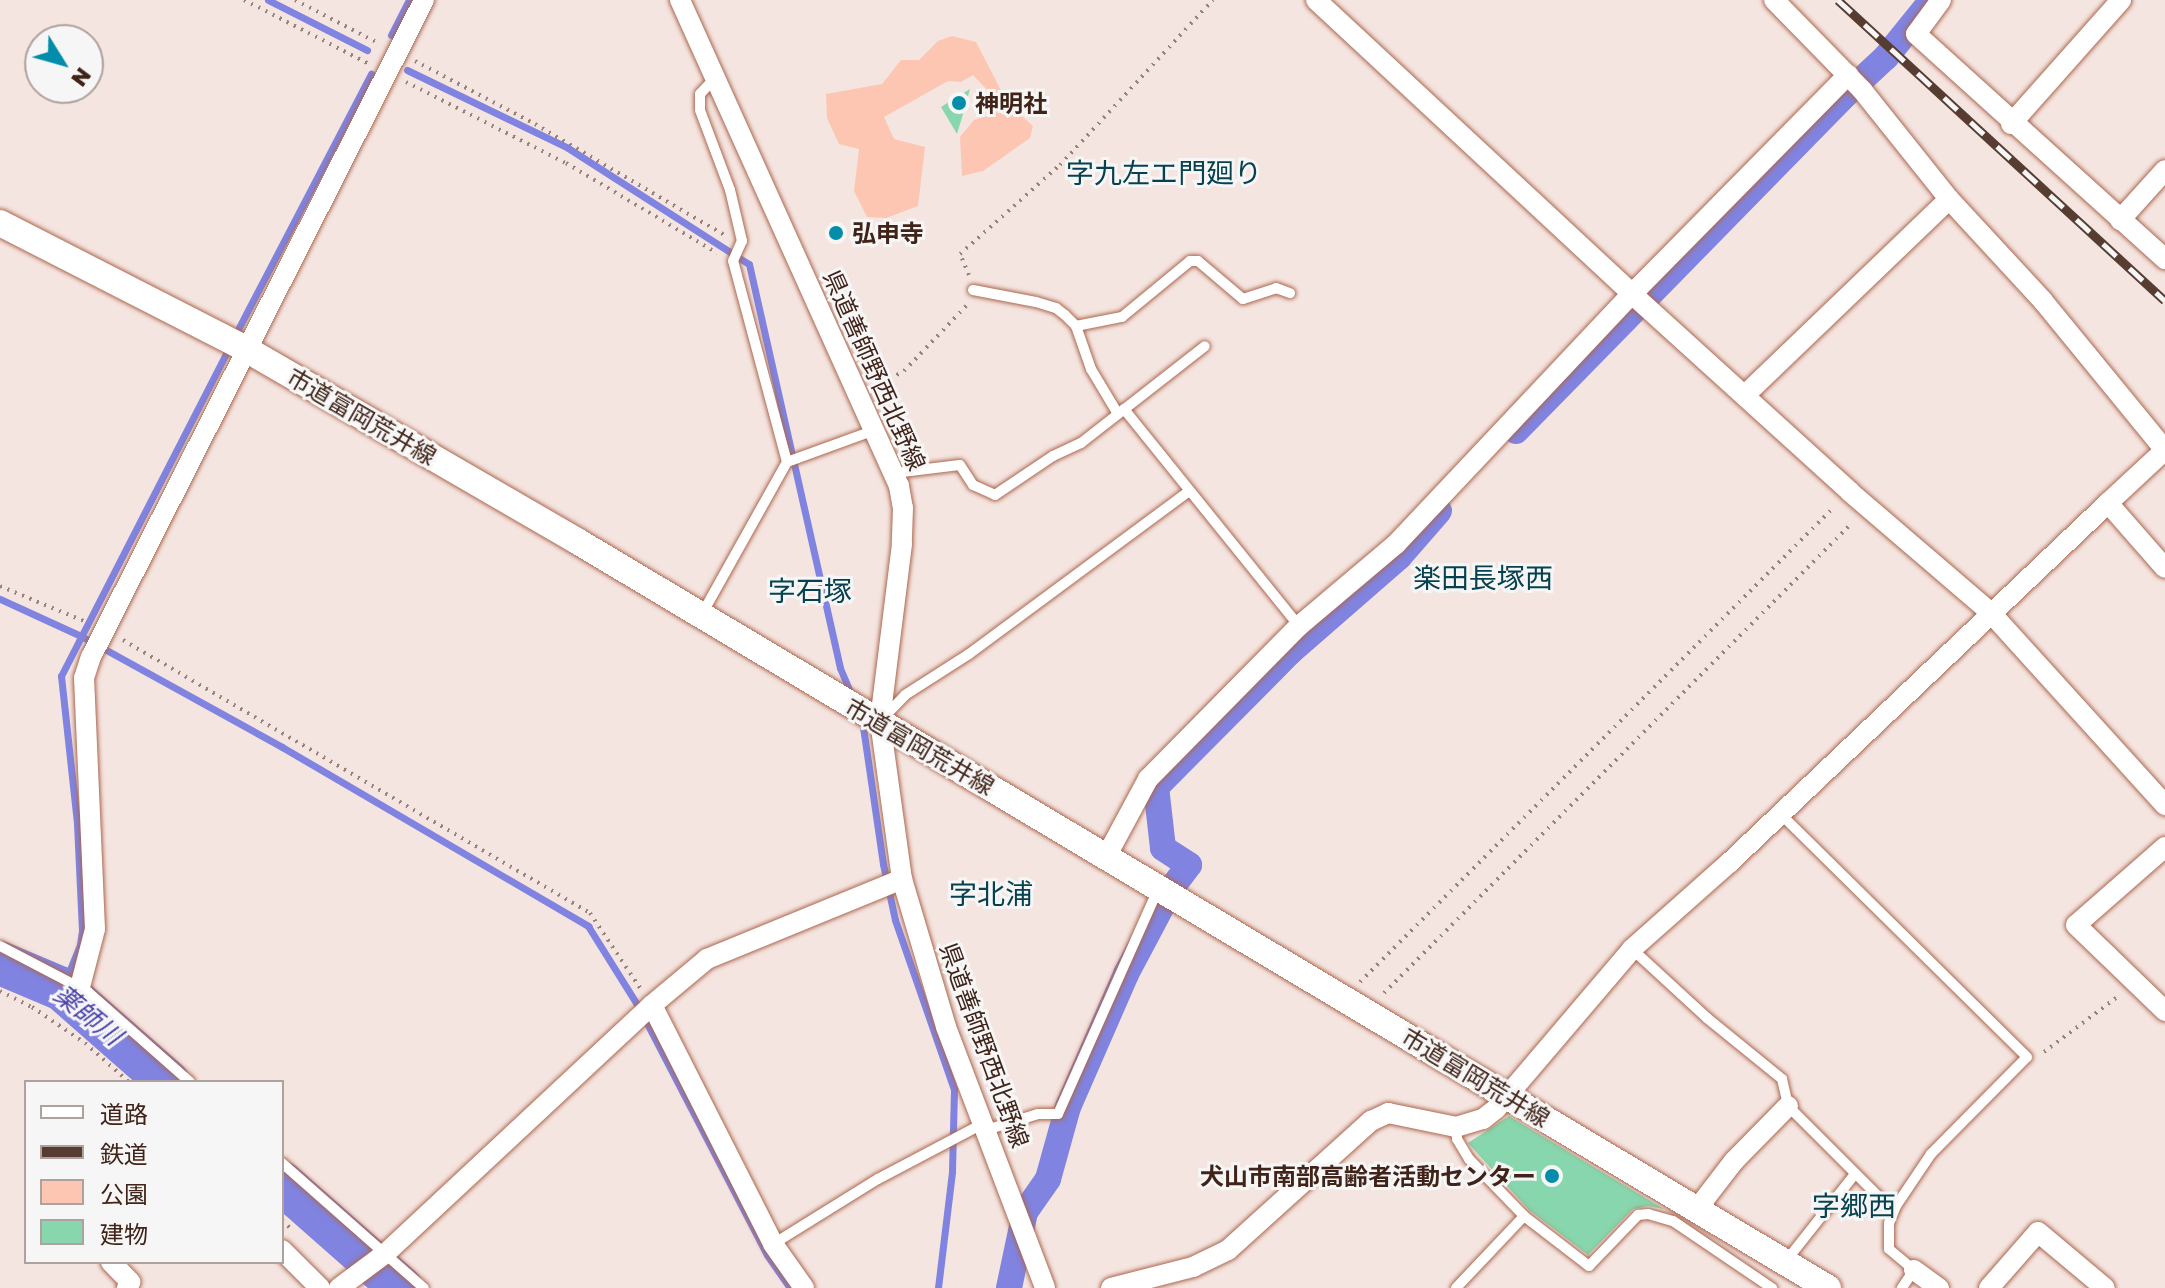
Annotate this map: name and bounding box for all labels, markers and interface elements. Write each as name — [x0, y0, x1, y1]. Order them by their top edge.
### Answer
north arrow — [24, 24, 104, 104]
text: N — [66, 63, 98, 92]
place label: 神明社 — [975, 89, 1047, 117]
marker: 神明社 — [950, 94, 968, 112]
district label: 字九左エ門廻り — [1066, 156, 1262, 190]
place label: 弘申寺 — [852, 219, 924, 247]
marker: 弘申寺 — [827, 224, 845, 242]
street label: 県道善師野西北野線 — [818, 265, 932, 475]
street label: 市道富岡荒井線 — [282, 362, 442, 470]
district label: 楽田長塚西 — [1413, 561, 1553, 595]
district label: 字石塚 — [768, 574, 852, 608]
street label: 市道富岡荒井線 — [840, 692, 1000, 800]
district label: 字北浦 — [949, 877, 1033, 911]
street label: 県道善師野西北野線 — [935, 939, 1035, 1151]
water label: 薬師川 — [48, 978, 128, 1052]
street label: 市道富岡荒井線 — [1397, 1021, 1555, 1133]
legend — [24, 1080, 284, 1264]
text: 道路 — [100, 1099, 148, 1128]
text: 鉄道 — [100, 1139, 148, 1168]
place label: 犬山市南部高齢者活動センター — [1200, 1162, 1536, 1190]
marker: 犬山市南部高齢者活動センター — [1543, 1167, 1561, 1185]
text: 公園 — [100, 1179, 148, 1208]
district label: 字郷西 — [1812, 1189, 1896, 1223]
text: 建物 — [100, 1219, 148, 1248]

